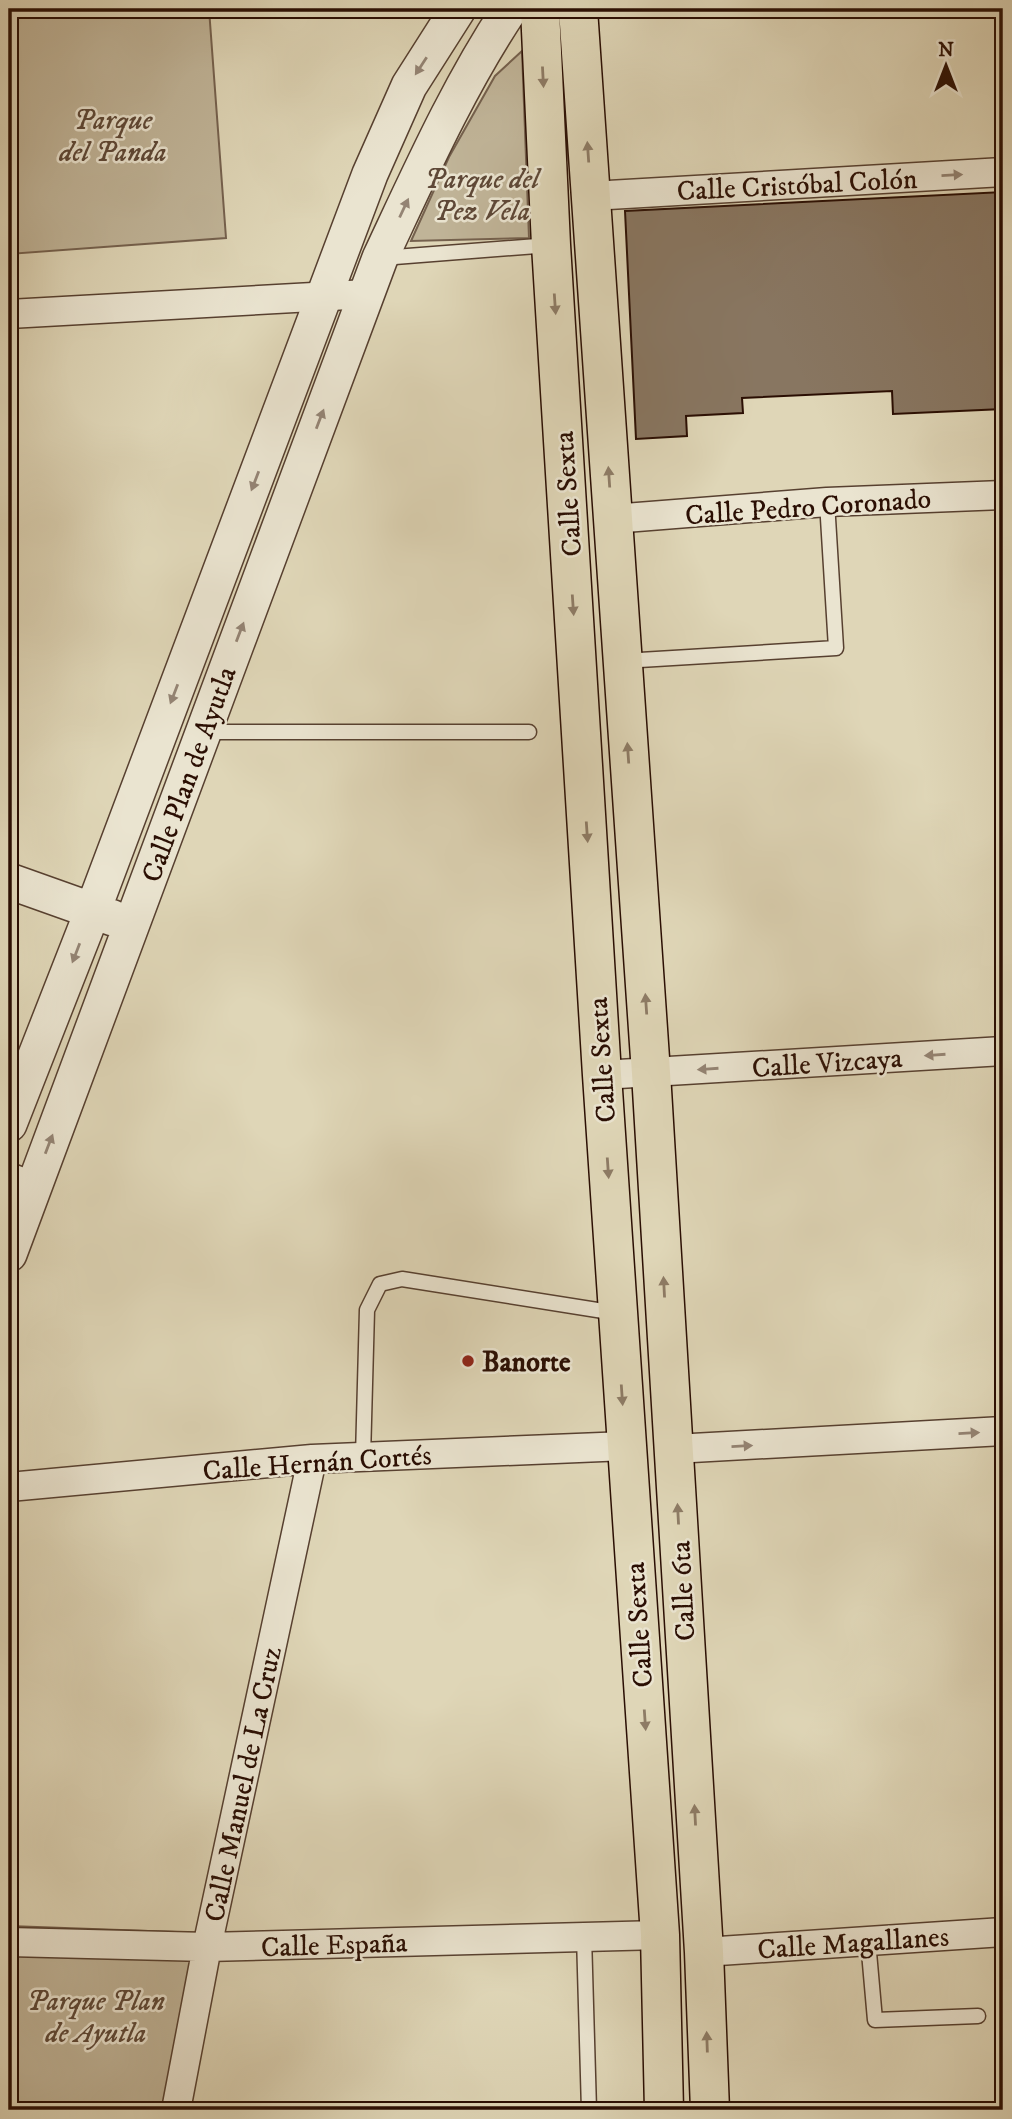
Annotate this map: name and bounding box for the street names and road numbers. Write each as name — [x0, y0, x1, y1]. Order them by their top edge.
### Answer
street label: Calle Cristóbal Colón — [676, 162, 919, 209]
street label: Calle Sexta — [547, 430, 590, 558]
street label: Calle Pedro Coronado — [684, 481, 932, 534]
street label: Calle Plan de Ayutla — [134, 662, 245, 887]
street label: Calle Sexta — [581, 996, 624, 1124]
street label: Calle Vizcaya — [751, 1041, 904, 1086]
street label: Calle Hernán Cortés — [201, 1438, 433, 1489]
street label: Calle 6ta — [663, 1540, 704, 1642]
street label: Calle Sexta — [618, 1561, 661, 1689]
street label: Calle Manuel de La Cruz — [197, 1643, 290, 1925]
street label: Calle Magallanes — [756, 1919, 950, 1968]
street label: Calle España — [260, 1925, 408, 1966]

